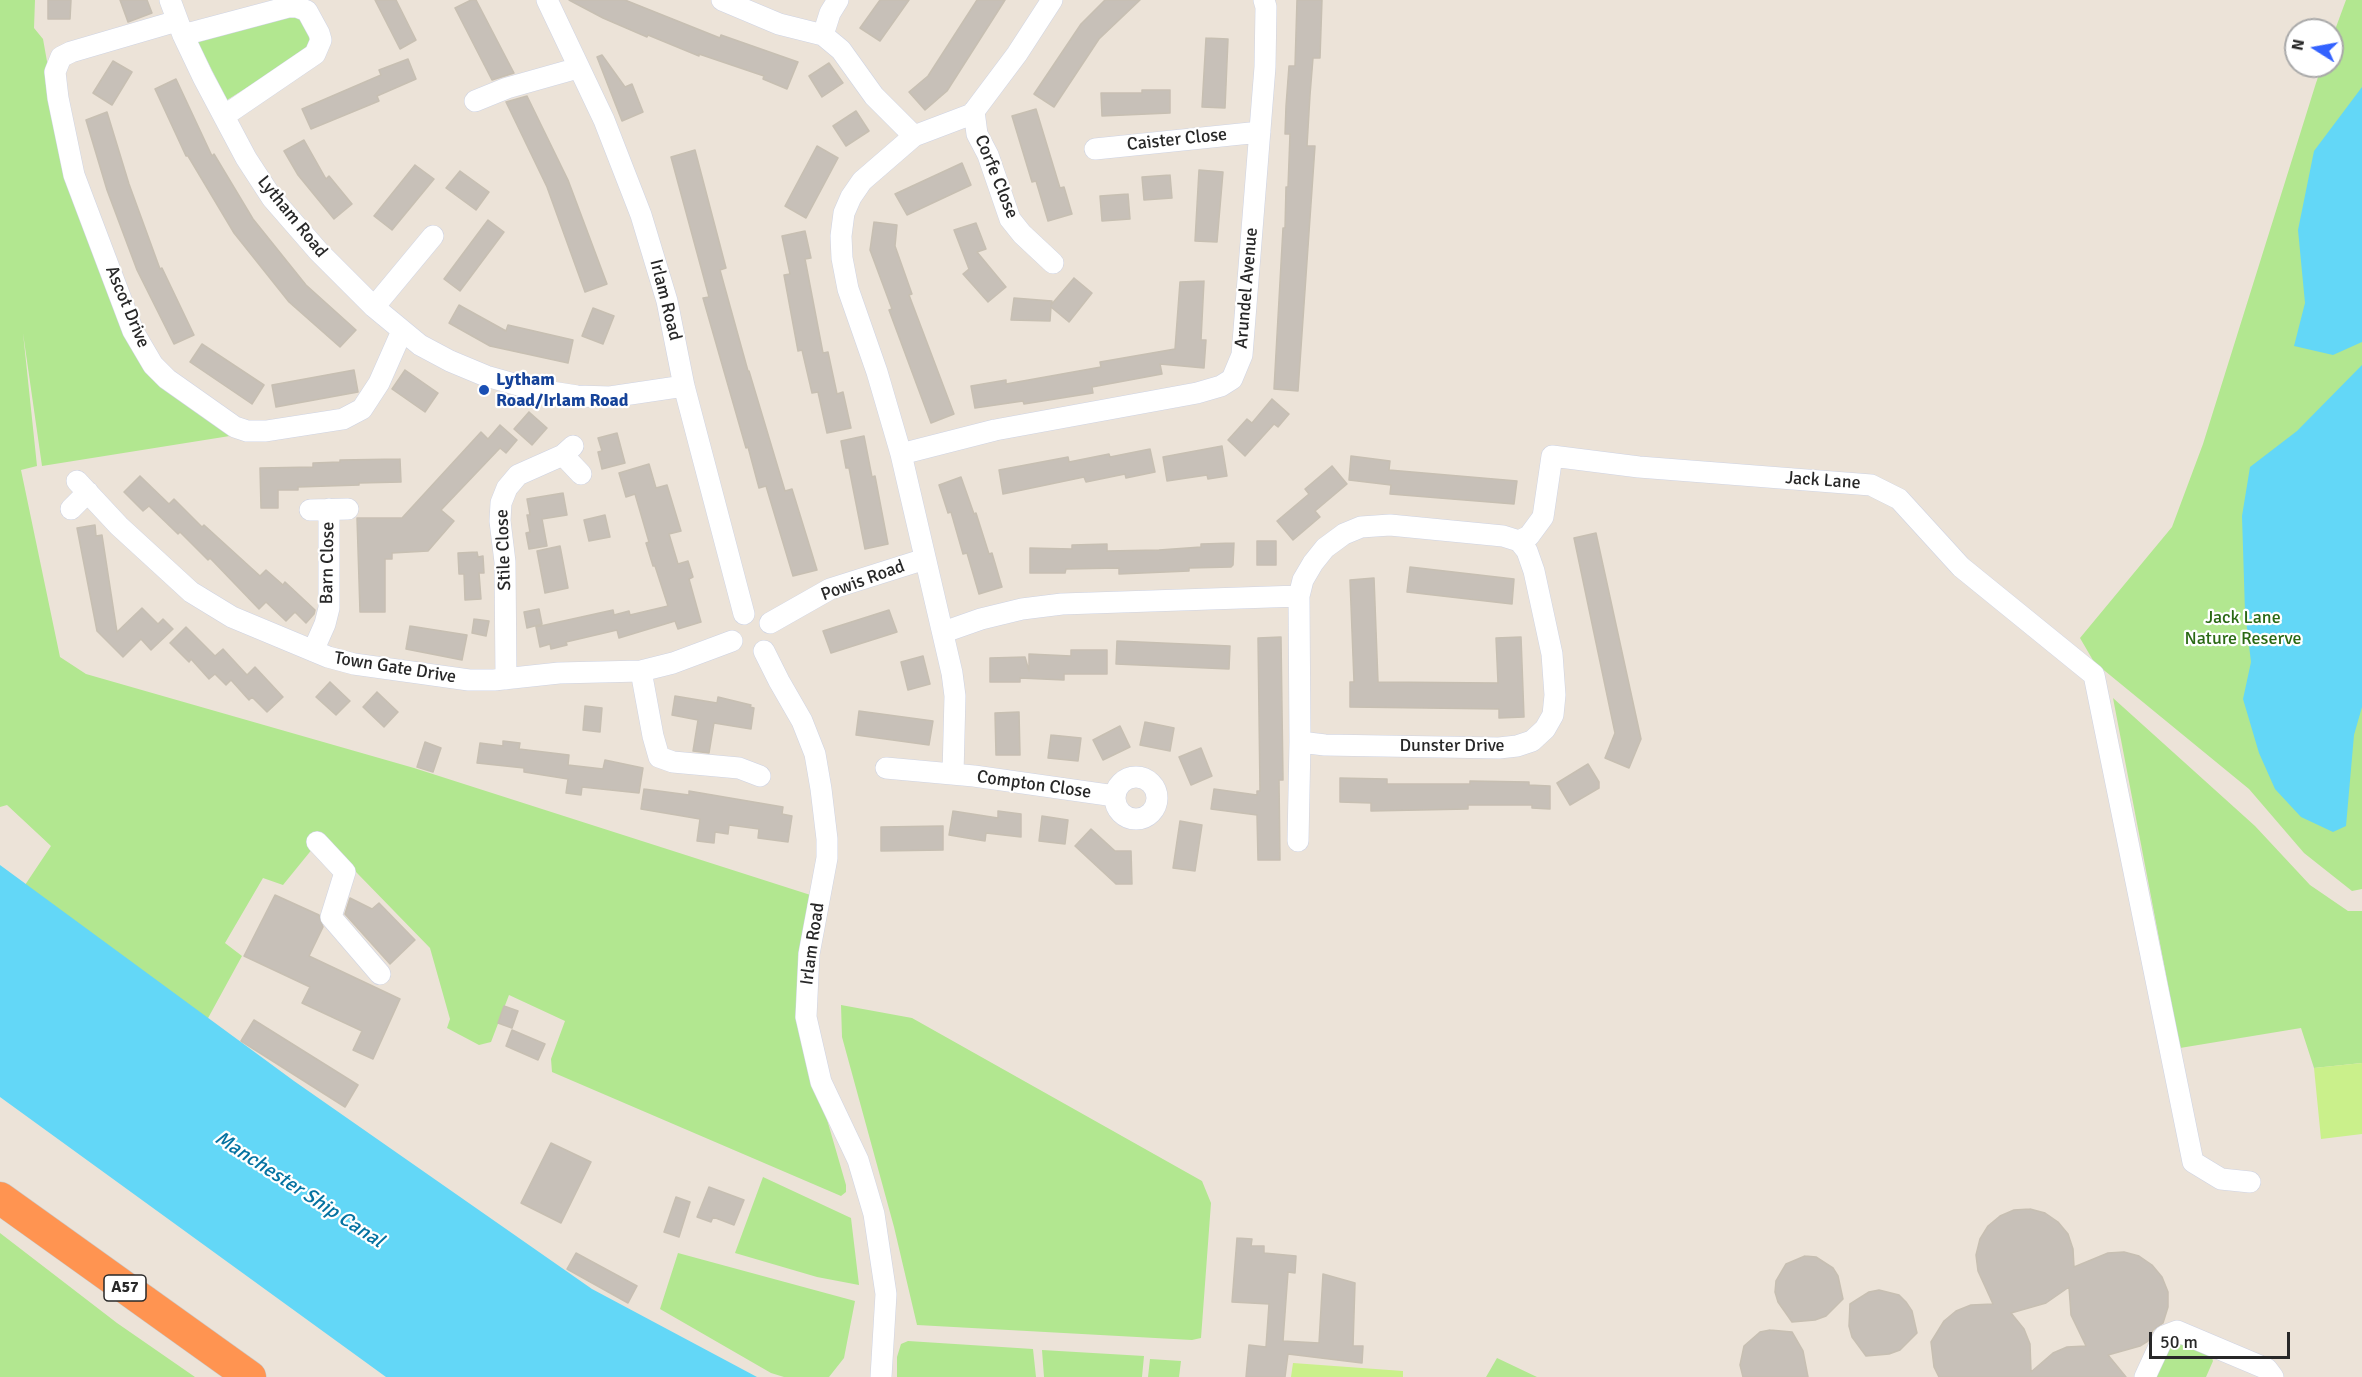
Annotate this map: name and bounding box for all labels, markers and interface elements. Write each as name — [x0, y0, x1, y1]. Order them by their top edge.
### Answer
north arrow — [2284, 18, 2344, 78]
text: N — [2287, 38, 2309, 52]
street label: Caister Close — [1126, 124, 1228, 156]
street label: Corfe Close — [969, 132, 1023, 222]
street label: Lytham Road — [252, 172, 332, 262]
street label: Arundel Avenue — [1231, 227, 1263, 349]
street label: Irlam Road — [644, 257, 686, 343]
street label: Ascot Drive — [100, 263, 154, 351]
place label: Lytham Road/Irlam Road — [496, 369, 628, 412]
marker: Lytham Road/Irlam Road — [477, 383, 491, 397]
street label: Jack Lane — [1785, 468, 1861, 494]
street label: Stile Close — [492, 509, 516, 591]
street label: Barn Close — [316, 522, 340, 604]
street label: Powis Road — [818, 556, 908, 606]
park label: Jack Lane Nature Reserve — [2184, 607, 2302, 650]
street label: Town Gate Drive — [332, 648, 458, 688]
street label: Dunster Drive — [1399, 735, 1505, 757]
street label: Compton Close — [975, 766, 1093, 804]
street label: Irlam Road — [797, 901, 829, 987]
water label: Manchester Ship Canal — [210, 1126, 388, 1254]
road number: A57 — [104, 1275, 146, 1301]
scale bar — [2152, 1320, 2293, 1358]
text: 50 m — [2160, 1331, 2198, 1353]

